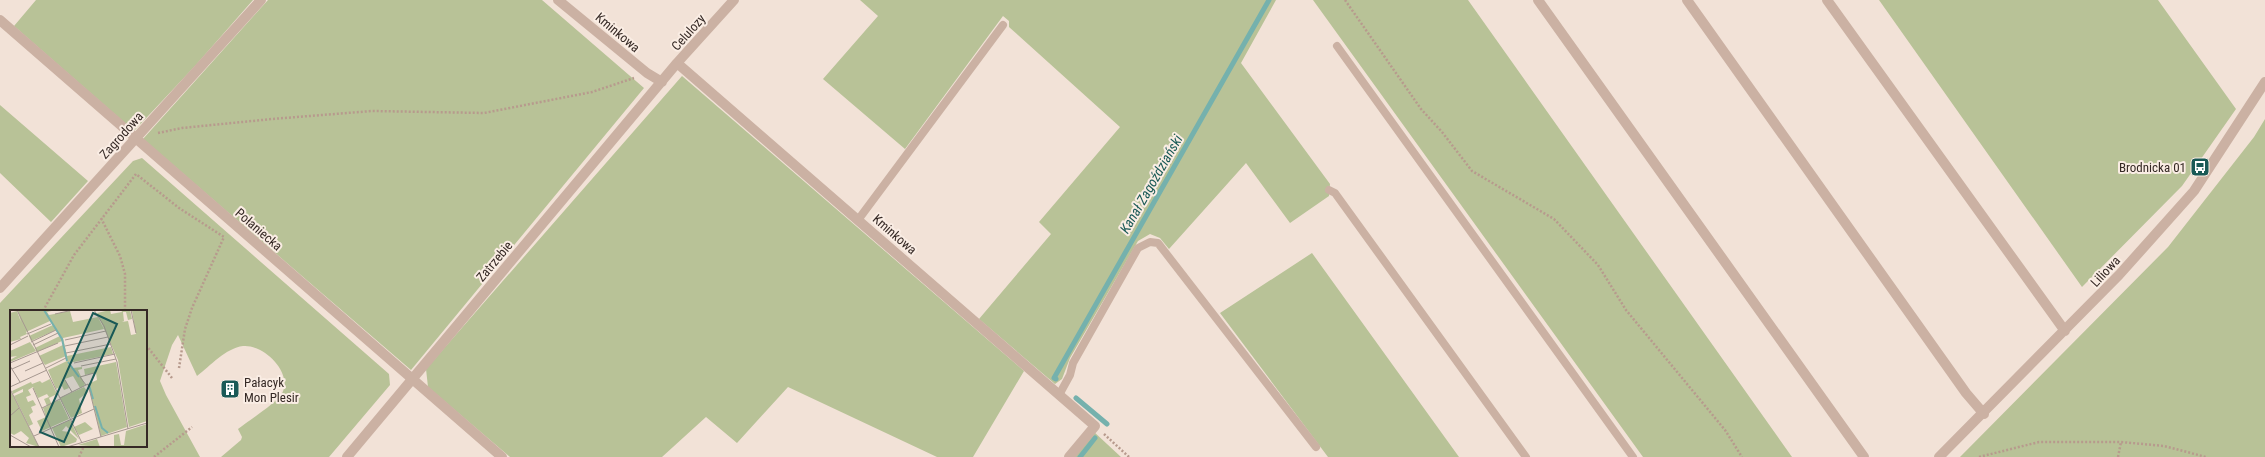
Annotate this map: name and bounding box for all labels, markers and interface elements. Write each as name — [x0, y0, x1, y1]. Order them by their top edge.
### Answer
street label: Kminkowa — [593, 10, 643, 55]
street label: Celulozy — [668, 11, 709, 53]
street label: Zagrodowa — [97, 109, 146, 162]
water label: Kanał Zagoździański — [1116, 131, 1186, 236]
bus stop icon: Brodnicka 01 — [2189, 156, 2211, 178]
place label: Brodnicka 01 — [2119, 160, 2186, 175]
street label: Połaniecka — [232, 205, 285, 254]
street label: Kminkowa — [870, 211, 920, 257]
street label: Zatrzebie — [473, 238, 516, 285]
street label: Liliowa — [2087, 253, 2123, 290]
inset map — [10, 310, 147, 447]
place label: Pałacyk Mon Plesir — [244, 375, 299, 405]
building icon: Pałacyk Mon Plesir — [219, 378, 241, 400]

